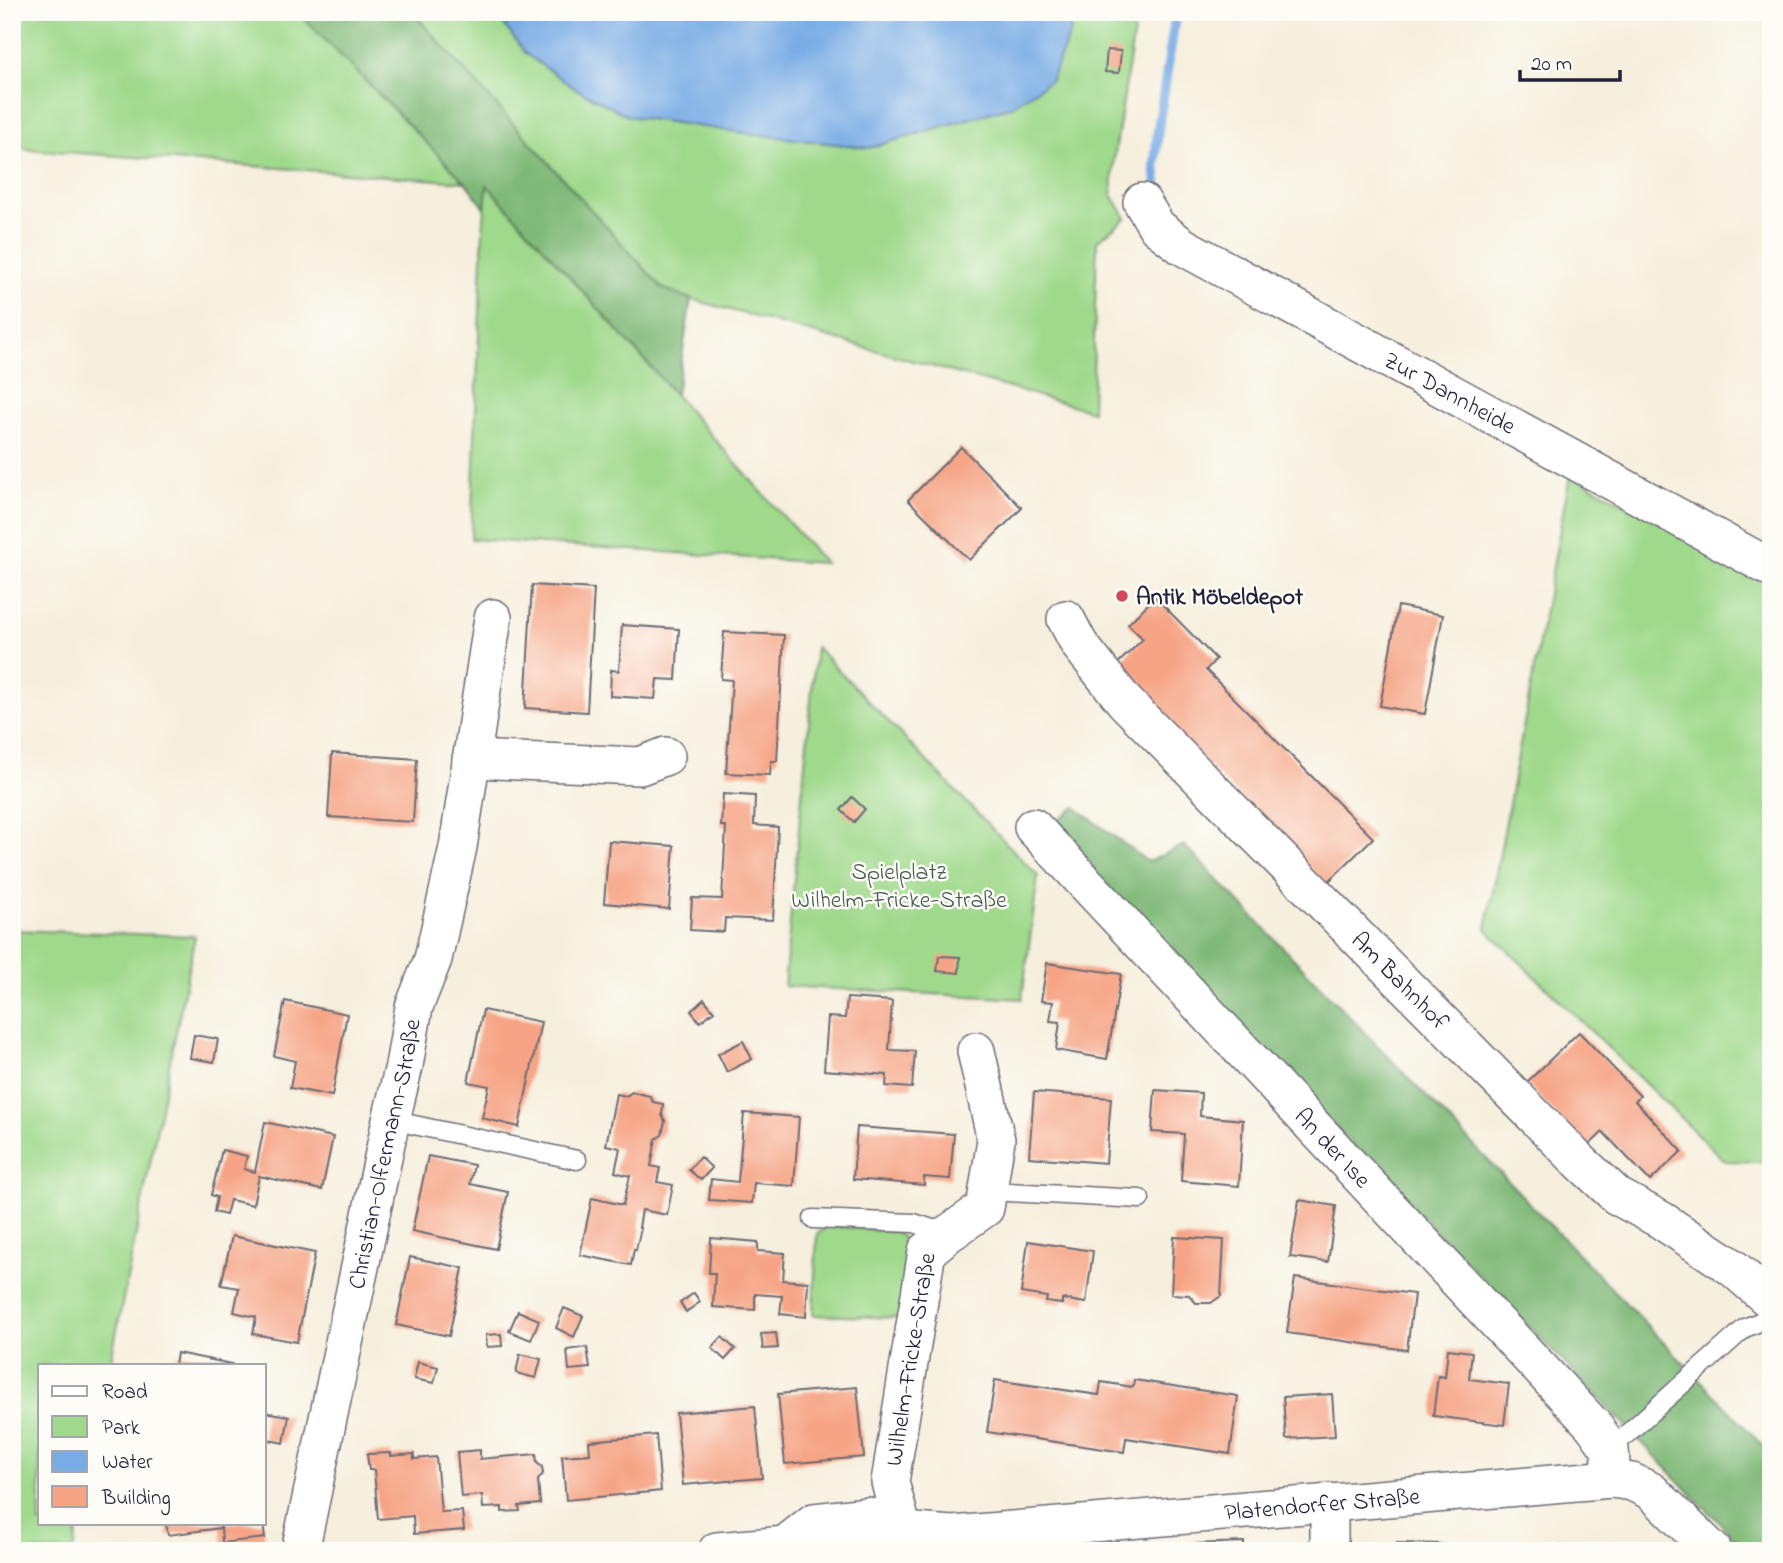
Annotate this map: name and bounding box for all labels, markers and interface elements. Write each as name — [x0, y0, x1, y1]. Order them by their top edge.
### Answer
scale bar — [1520, 38, 1620, 82]
text: 20 m — [1531, 50, 1572, 80]
street label: Zur Dannheide — [1376, 344, 1521, 445]
place label: Antik Möbeldepot — [1136, 581, 1304, 616]
marker: Antik Möbeldepot — [1114, 588, 1130, 604]
park label: Spielplatz Wilhelm-Fricke-Straße — [791, 856, 1007, 919]
street label: Am Bahnhof — [1342, 925, 1456, 1040]
street label: Christian-Olfermann-Straße — [341, 1016, 432, 1293]
street label: An der Ise — [1285, 1101, 1378, 1197]
street label: Wilhelm-Fricke-Straße — [878, 1250, 946, 1469]
legend — [38, 1364, 266, 1524]
text: Road — [102, 1378, 148, 1408]
text: Park — [102, 1414, 141, 1444]
text: Water — [102, 1448, 153, 1478]
street label: Platendorfer Straße — [1223, 1480, 1422, 1532]
text: Building — [101, 1484, 171, 1516]

